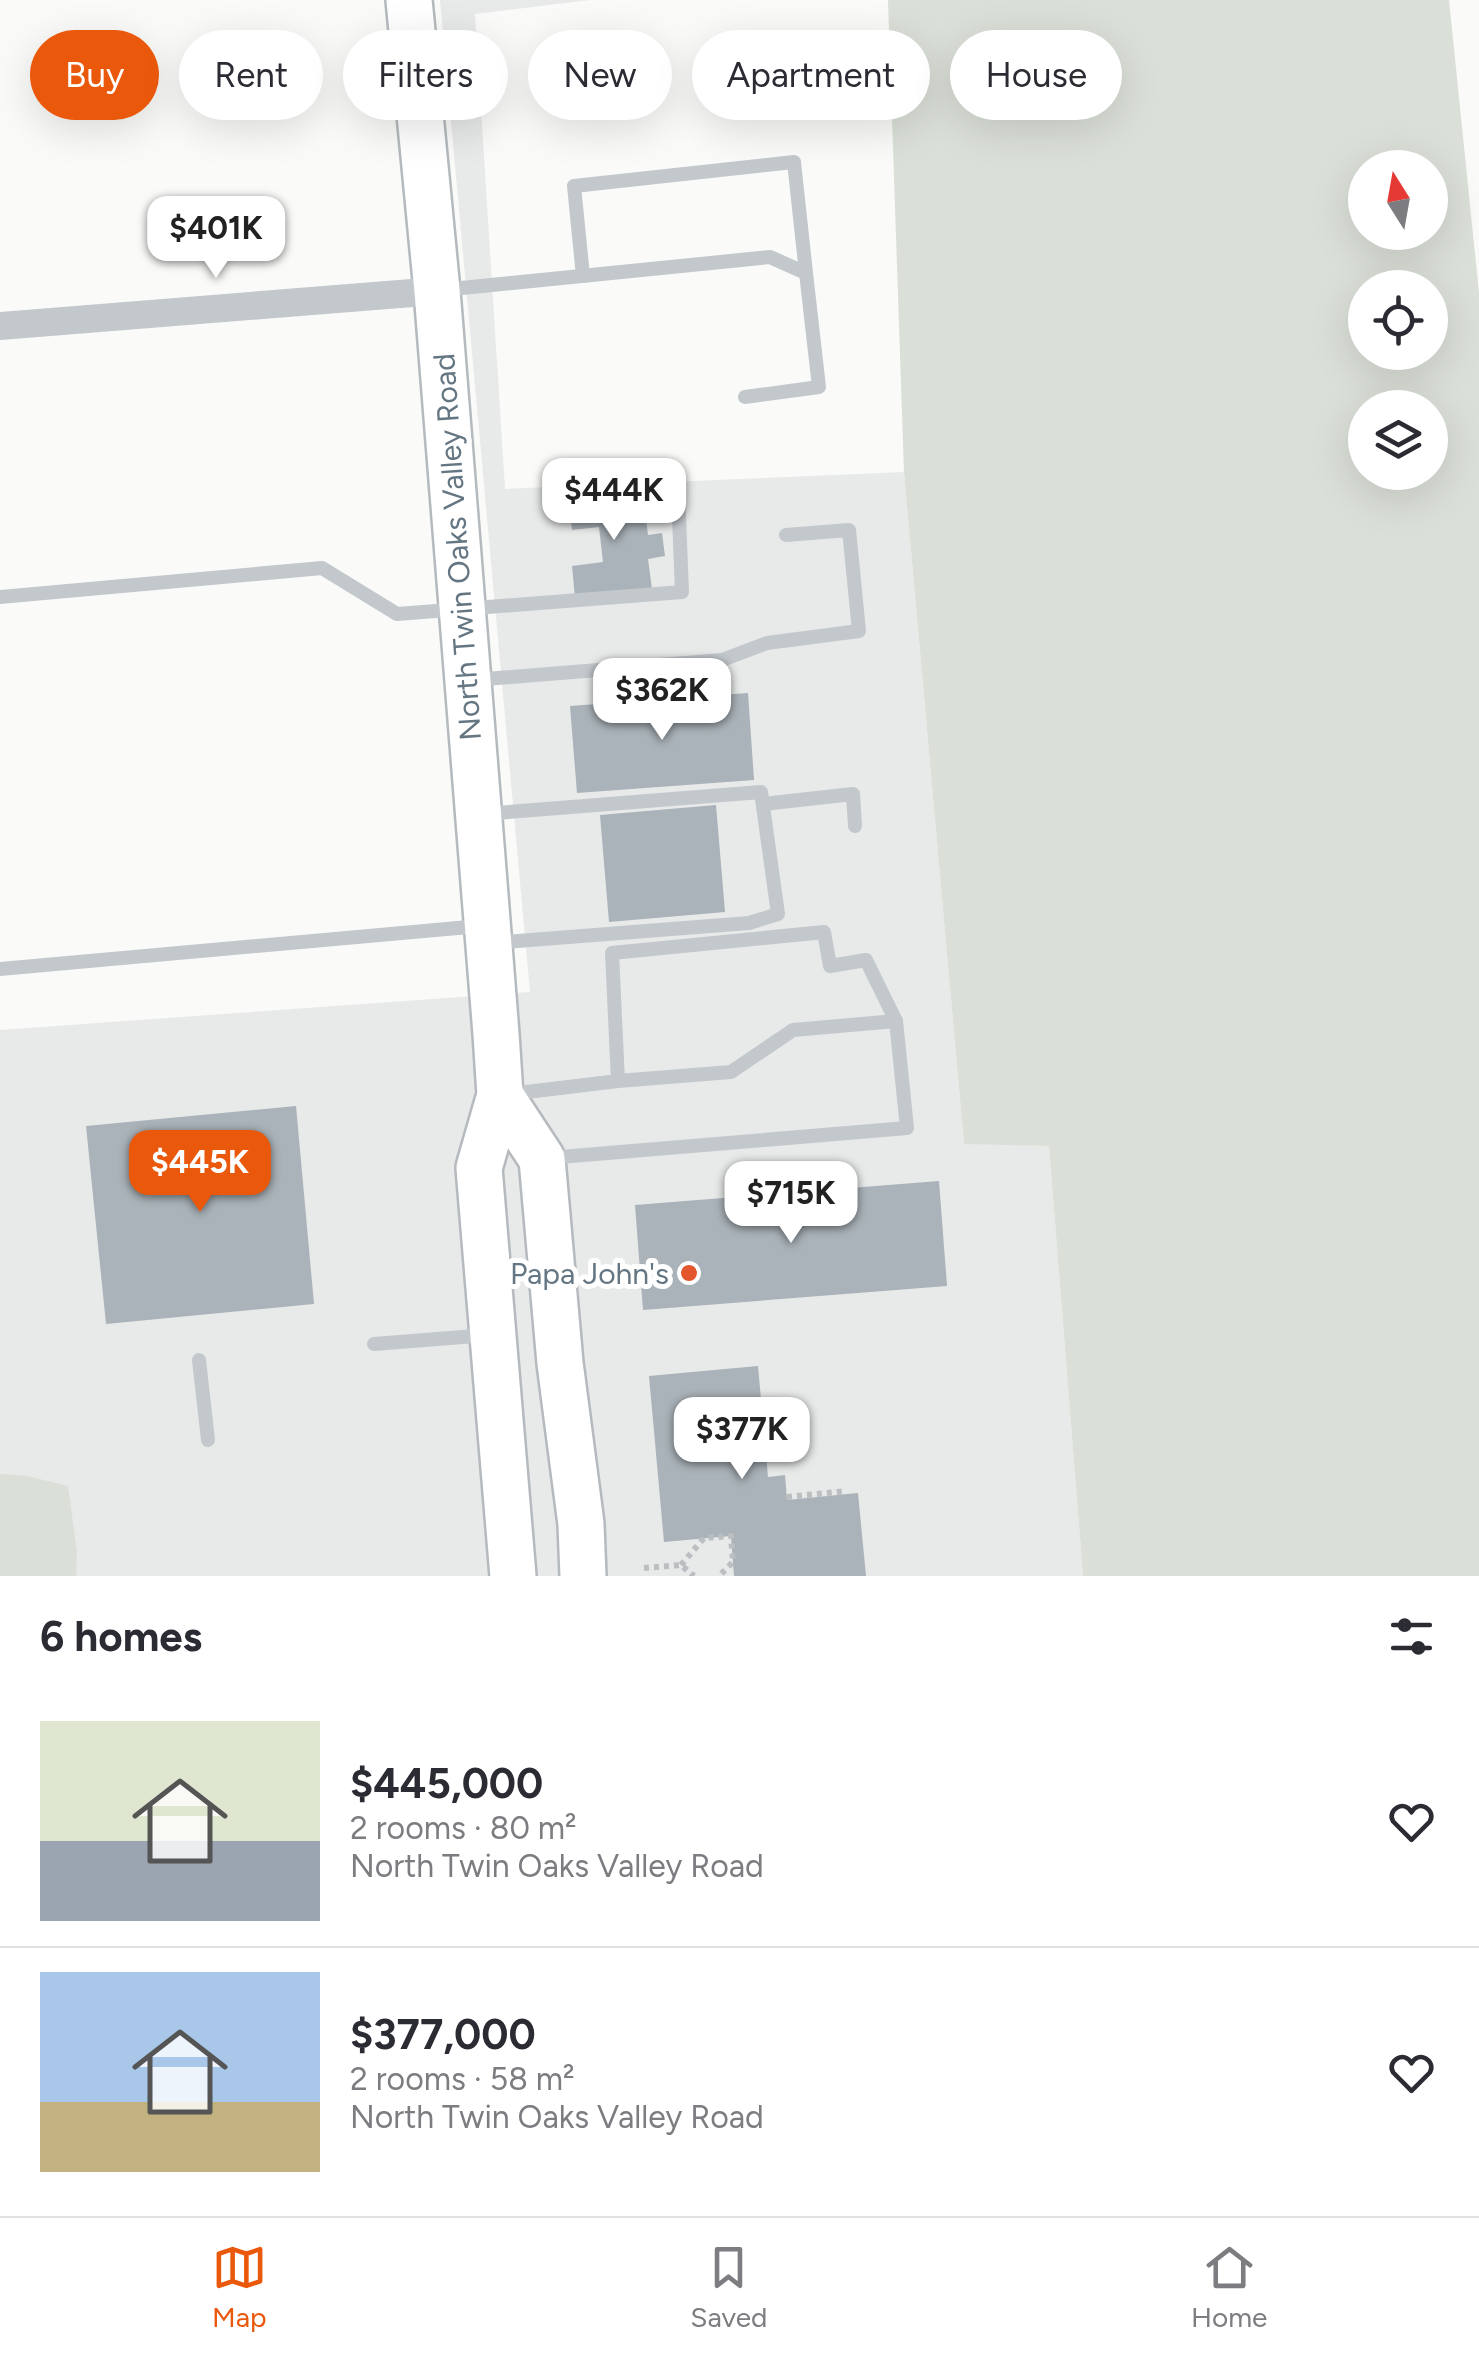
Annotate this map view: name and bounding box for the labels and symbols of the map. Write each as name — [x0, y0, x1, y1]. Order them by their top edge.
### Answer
north arrow — [1348, 150, 1448, 250]
pin: $401K — [146, 196, 286, 281]
street label: North Twin Oaks Valley Road — [425, 352, 489, 742]
pin: $444K — [544, 458, 684, 543]
pin: $362K — [592, 658, 732, 743]
pin: $445K — [130, 1130, 270, 1215]
pin: $715K — [721, 1161, 861, 1246]
place label: Papa John's — [510, 1255, 669, 1292]
marker: Papa John's — [678, 1262, 700, 1284]
pin: $377K — [672, 1397, 812, 1482]

